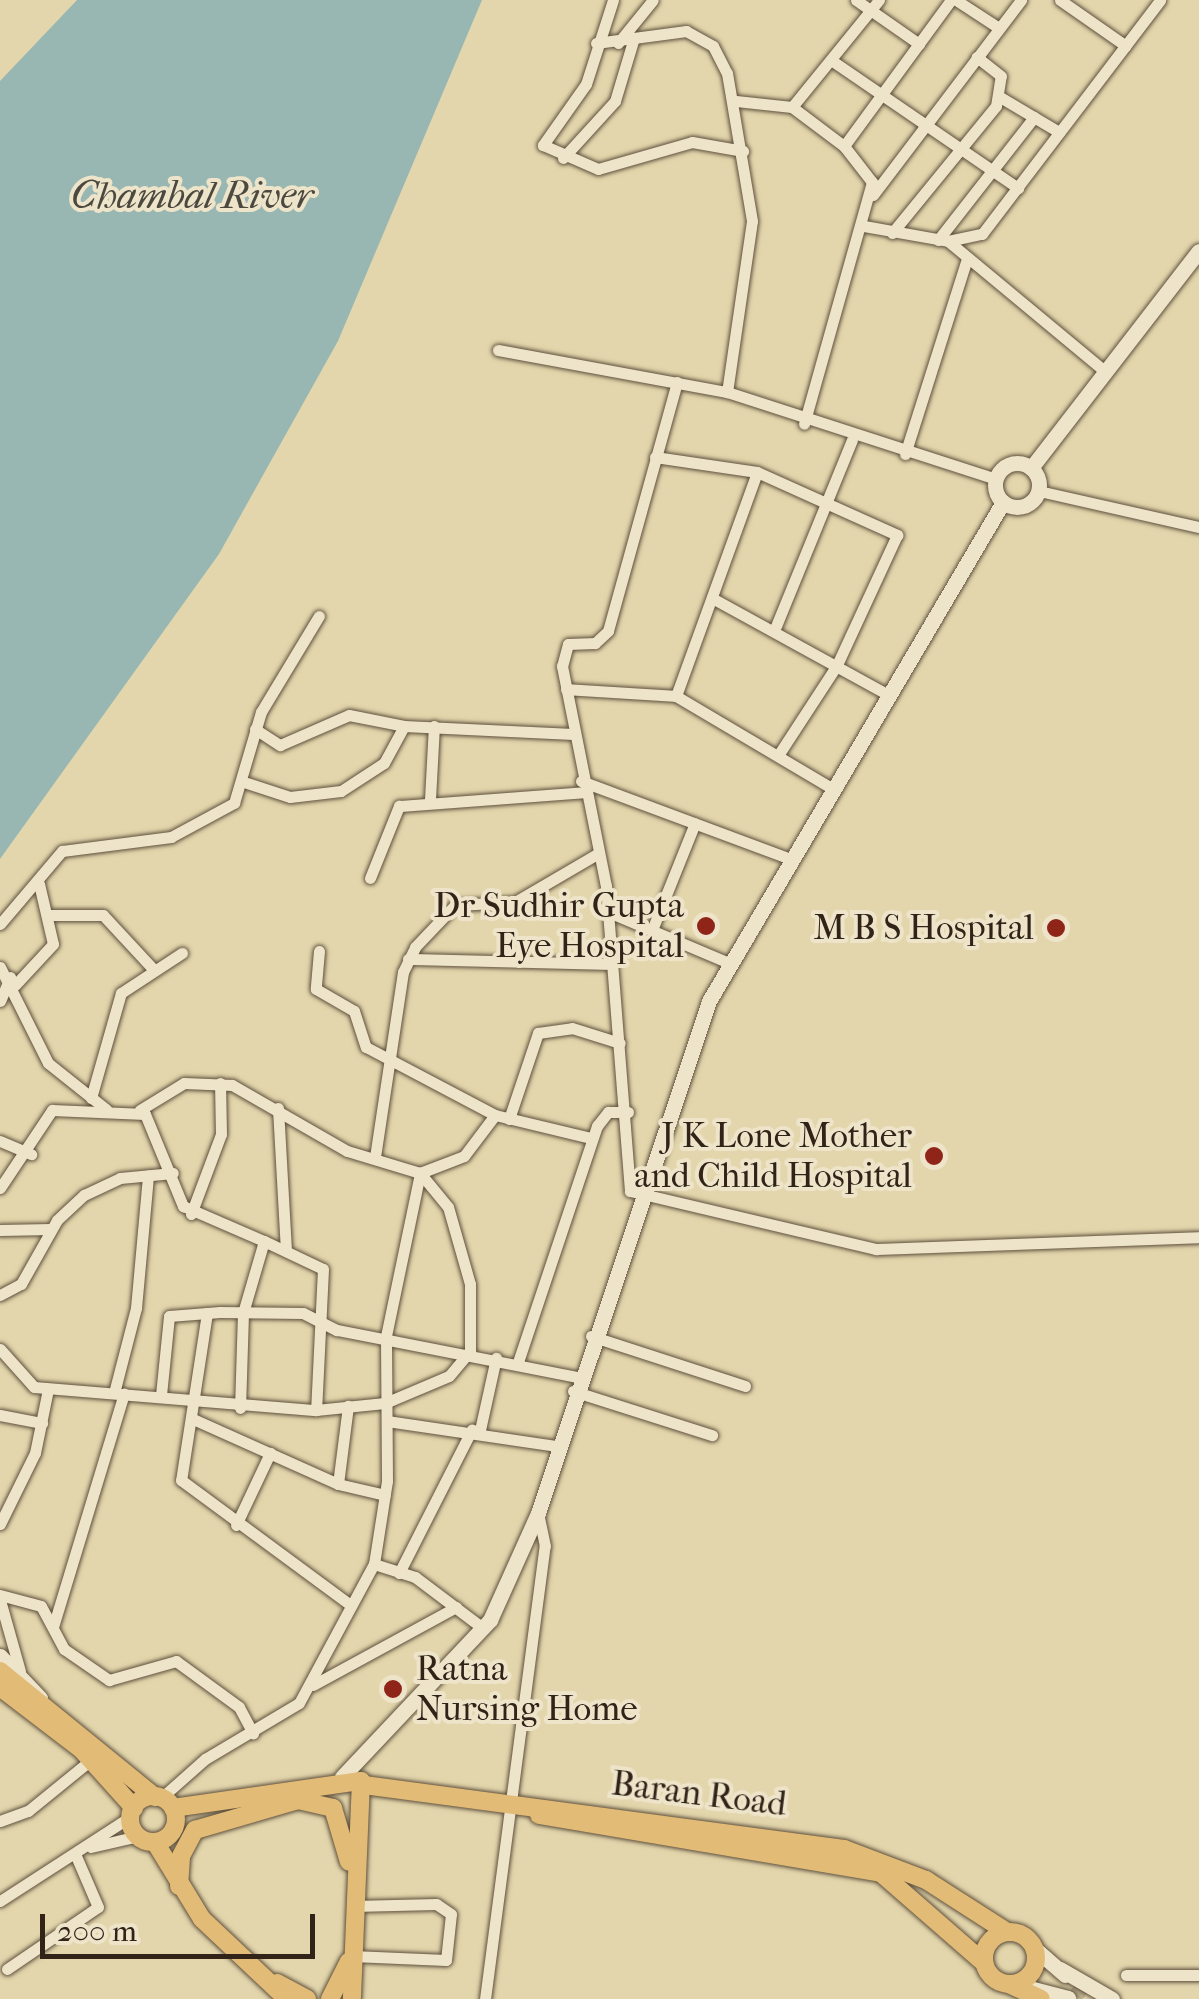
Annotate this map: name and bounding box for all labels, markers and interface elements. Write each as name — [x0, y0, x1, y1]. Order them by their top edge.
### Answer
water label: Chambal River — [71, 173, 313, 219]
place label: Dr Sudhir Gupta Eye Hospital — [434, 885, 684, 967]
place label: M B S Hospital — [813, 907, 1034, 949]
marker: Dr Sudhir Gupta Eye Hospital — [693, 913, 719, 939]
marker: M B S Hospital — [1043, 915, 1069, 941]
place label: J K Lone Mother and Child Hospital — [634, 1115, 912, 1197]
marker: J K Lone Mother and Child Hospital — [921, 1143, 947, 1169]
place label: Ratna Nursing Home — [416, 1648, 637, 1730]
marker: Ratna Nursing Home — [380, 1676, 406, 1702]
street label: Baran Road — [609, 1762, 789, 1826]
scale bar — [45, 1894, 320, 1956]
text: 200 m — [57, 1914, 137, 1949]

